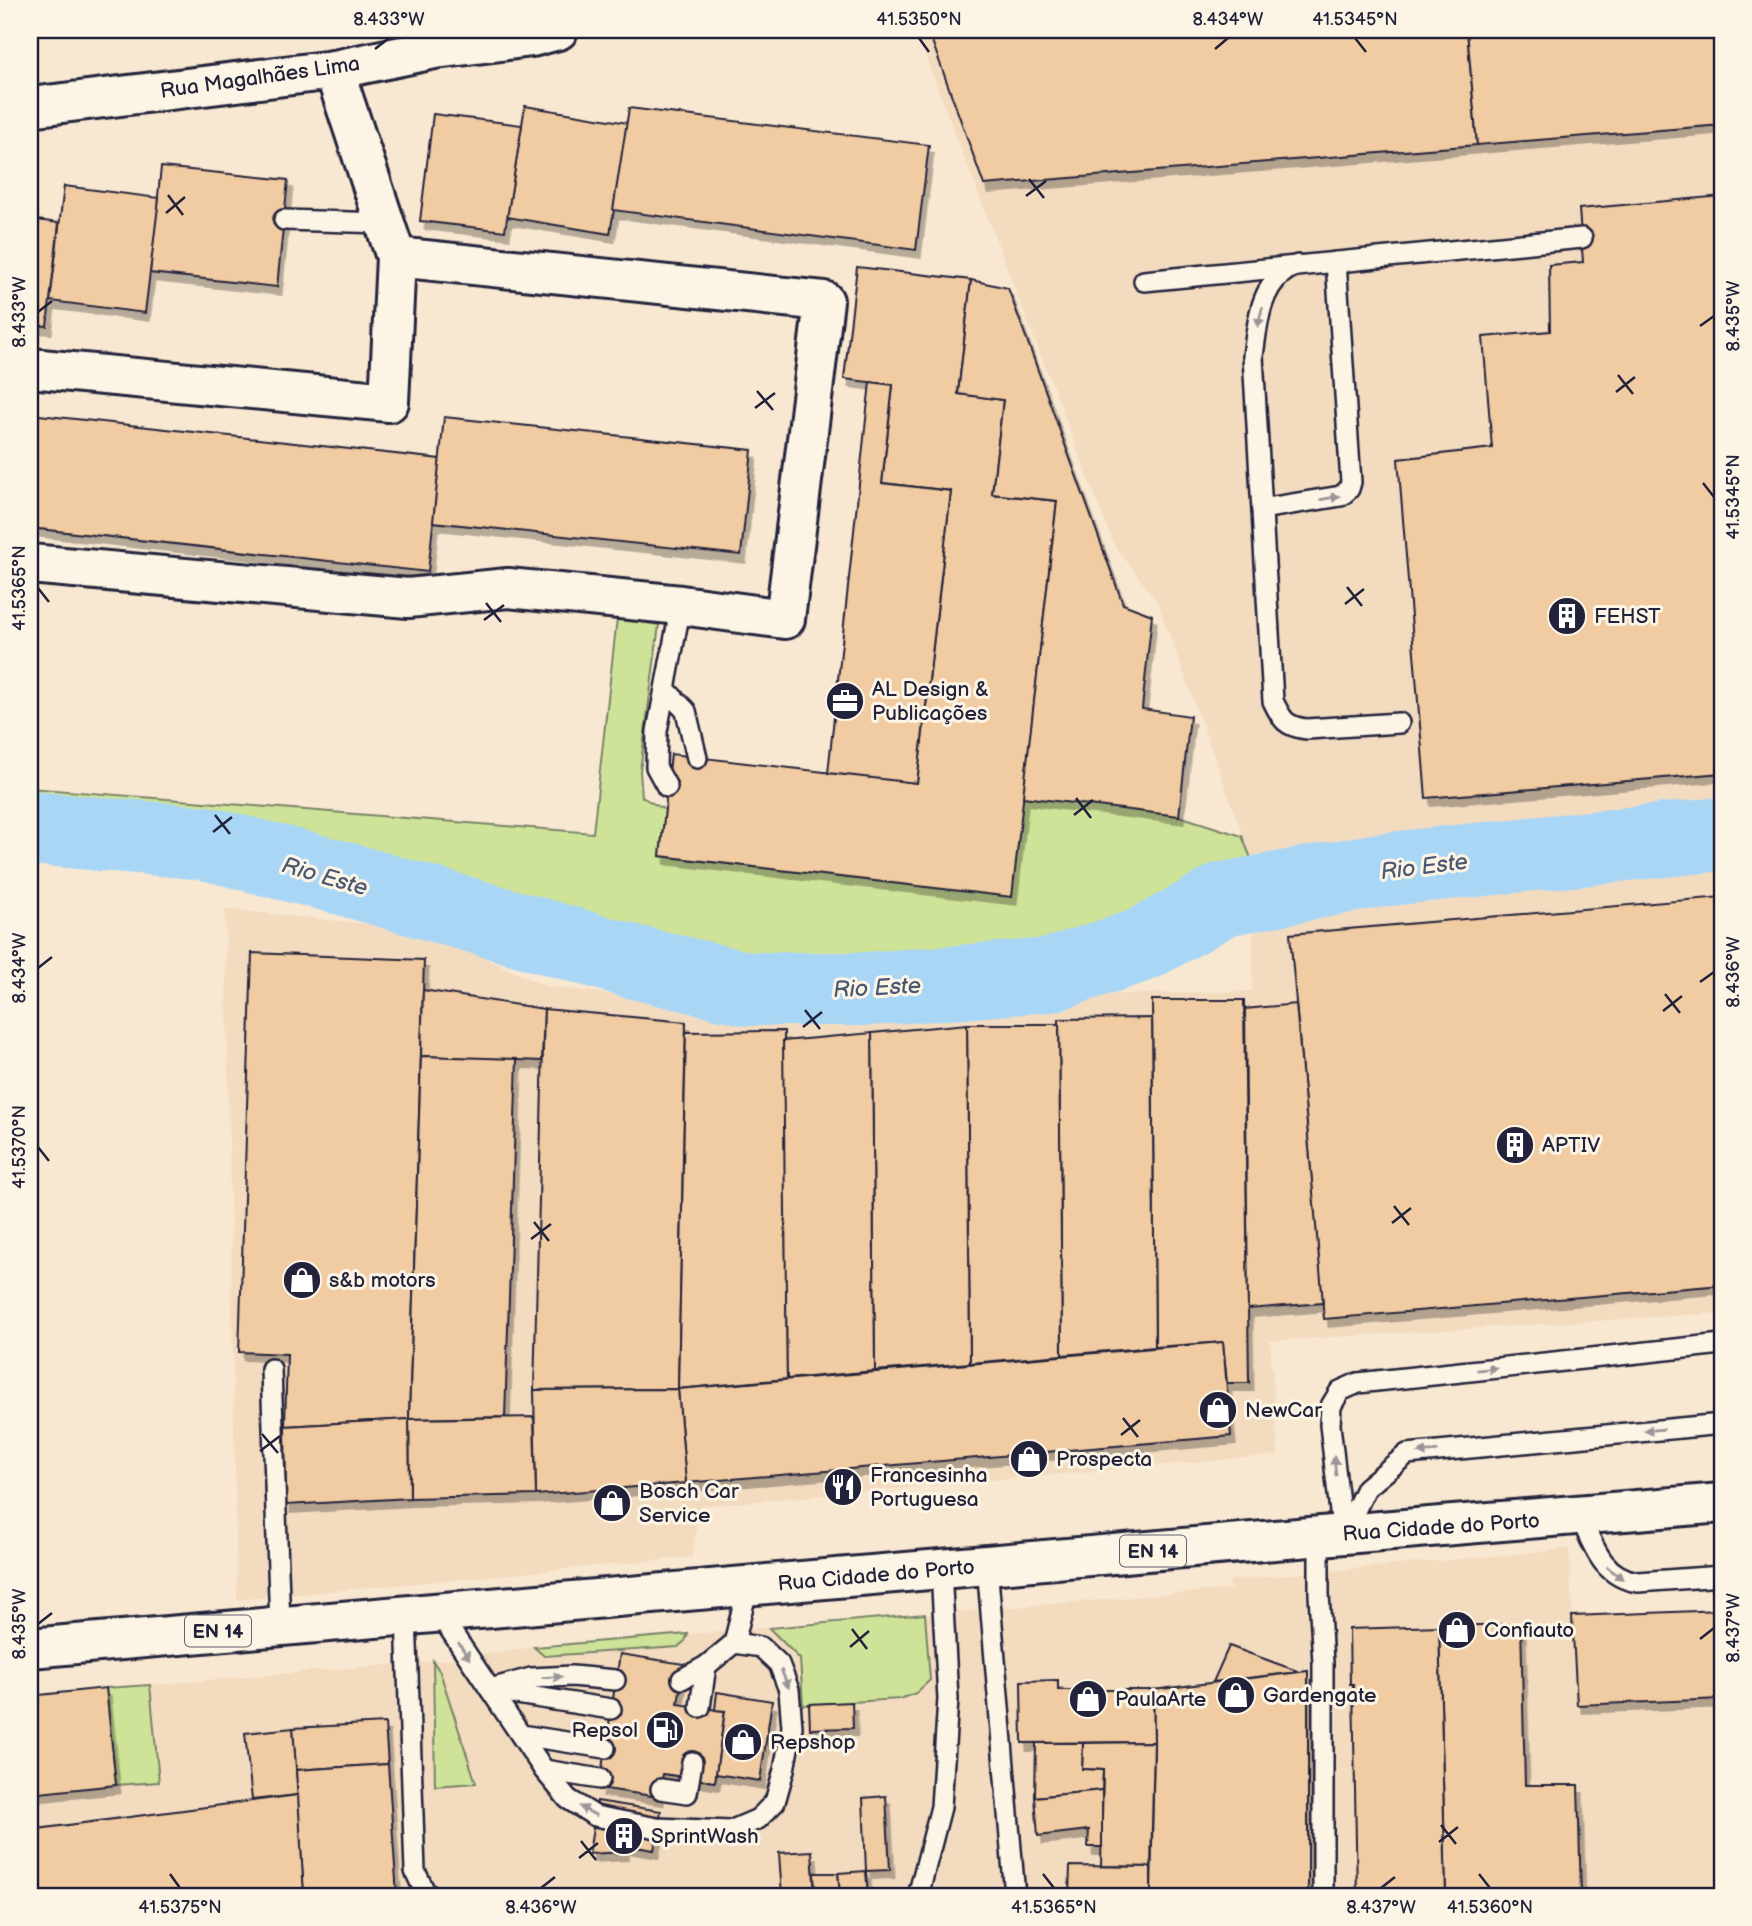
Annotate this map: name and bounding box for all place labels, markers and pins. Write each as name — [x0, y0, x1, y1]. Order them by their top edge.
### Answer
building icon: FEHST — [1546, 595, 1588, 637]
place label: FEHST — [1594, 604, 1661, 629]
place label: AL Design & Publicações — [872, 677, 989, 726]
office icon: AL Design & Publicações — [824, 680, 866, 722]
building icon: APTIV — [1494, 1124, 1536, 1166]
place label: APTIV — [1542, 1133, 1600, 1158]
shop icon: s&b motors — [281, 1259, 323, 1301]
place label: s&b motors — [329, 1268, 436, 1293]
shop icon: NewCar — [1197, 1389, 1239, 1431]
place label: NewCar — [1245, 1398, 1322, 1423]
shop icon: Prospecta — [1008, 1438, 1050, 1480]
place label: Prospecta — [1056, 1447, 1152, 1472]
place label: Francesinha Portuguesa — [870, 1463, 988, 1512]
restaurant icon: Francesinha Portuguesa — [822, 1466, 864, 1508]
place label: Bosch Car Service — [639, 1479, 739, 1528]
shop icon: Bosch Car Service — [591, 1482, 633, 1524]
shop icon: Confiauto — [1436, 1609, 1478, 1651]
place label: Confiauto — [1484, 1618, 1574, 1643]
shop icon: Gardengate — [1215, 1674, 1257, 1716]
shop icon: PaulaArte — [1067, 1678, 1109, 1720]
place label: Gardengate — [1263, 1683, 1376, 1708]
place label: PaulaArte — [1115, 1687, 1206, 1712]
fuel station icon: Repsol — [644, 1709, 686, 1751]
place label: Repsol — [571, 1718, 638, 1743]
shop icon: Repshop — [722, 1721, 764, 1763]
place label: Repshop — [770, 1730, 856, 1755]
building icon: SprintWash — [603, 1815, 645, 1857]
place label: SprintWash — [651, 1824, 759, 1849]

